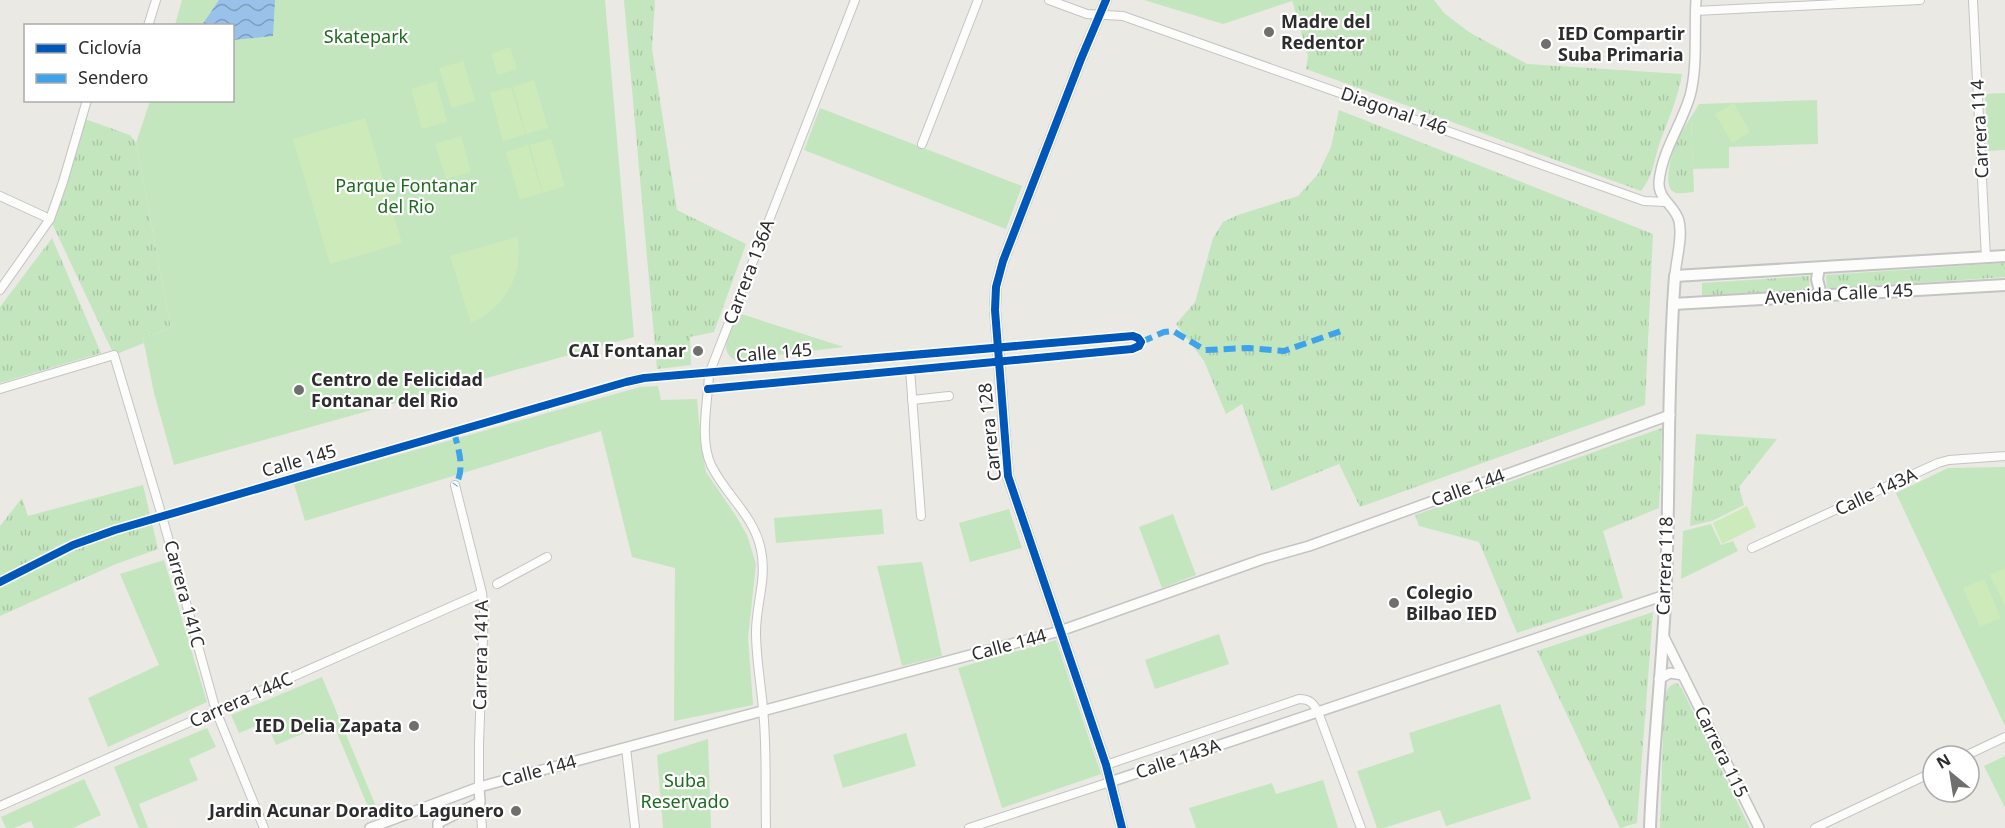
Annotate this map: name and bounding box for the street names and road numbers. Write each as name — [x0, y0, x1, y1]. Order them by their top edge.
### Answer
street label: Carrera 114 — [1964, 79, 1994, 179]
street label: Diagonal 146 — [1338, 81, 1451, 140]
street label: Carrera 136A — [717, 215, 779, 327]
street label: Avenida Calle 145 — [1764, 277, 1914, 309]
street label: Calle 145 — [735, 337, 813, 367]
street label: Carrera 128 — [972, 382, 1006, 483]
street label: Calle 145 — [259, 438, 339, 482]
street label: Calle 143A — [1831, 461, 1921, 521]
street label: Calle 144 — [1428, 463, 1508, 511]
street label: Carrera 118 — [1650, 516, 1678, 616]
street label: Carrera 141C — [159, 537, 211, 650]
street label: Carrera 141A — [467, 599, 493, 710]
street label: Calle 144 — [969, 623, 1049, 666]
street label: Carrera 144C — [185, 666, 296, 732]
street label: Carrera 115 — [1689, 702, 1754, 801]
street label: Calle 143A — [1132, 732, 1224, 784]
street label: Calle 144 — [499, 749, 579, 792]

